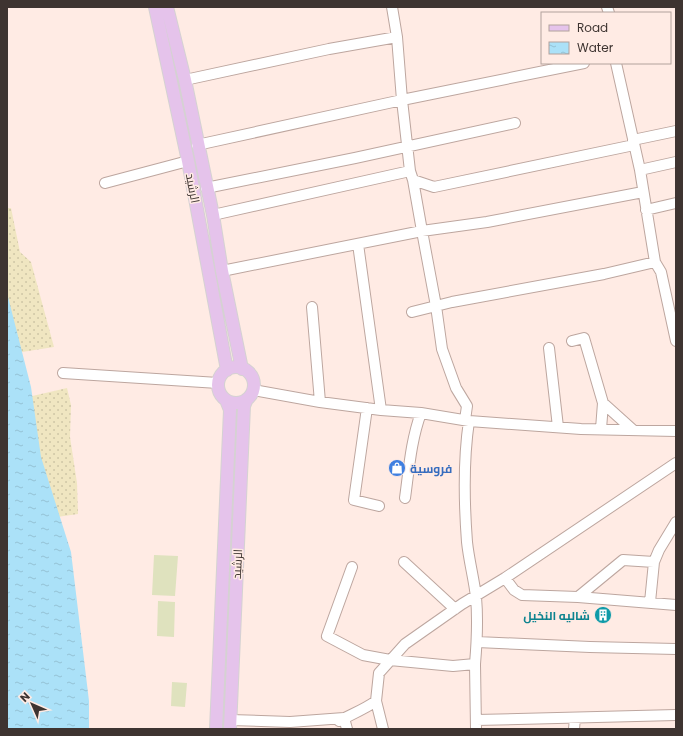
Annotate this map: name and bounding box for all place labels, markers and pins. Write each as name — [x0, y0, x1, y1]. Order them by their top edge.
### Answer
shop icon: فروسية — [387, 458, 407, 478]
place label: فروسية — [410, 460, 452, 477]
building icon: شاليه النخيل — [593, 605, 613, 625]
place label: شاليه النخيل — [523, 607, 590, 624]

